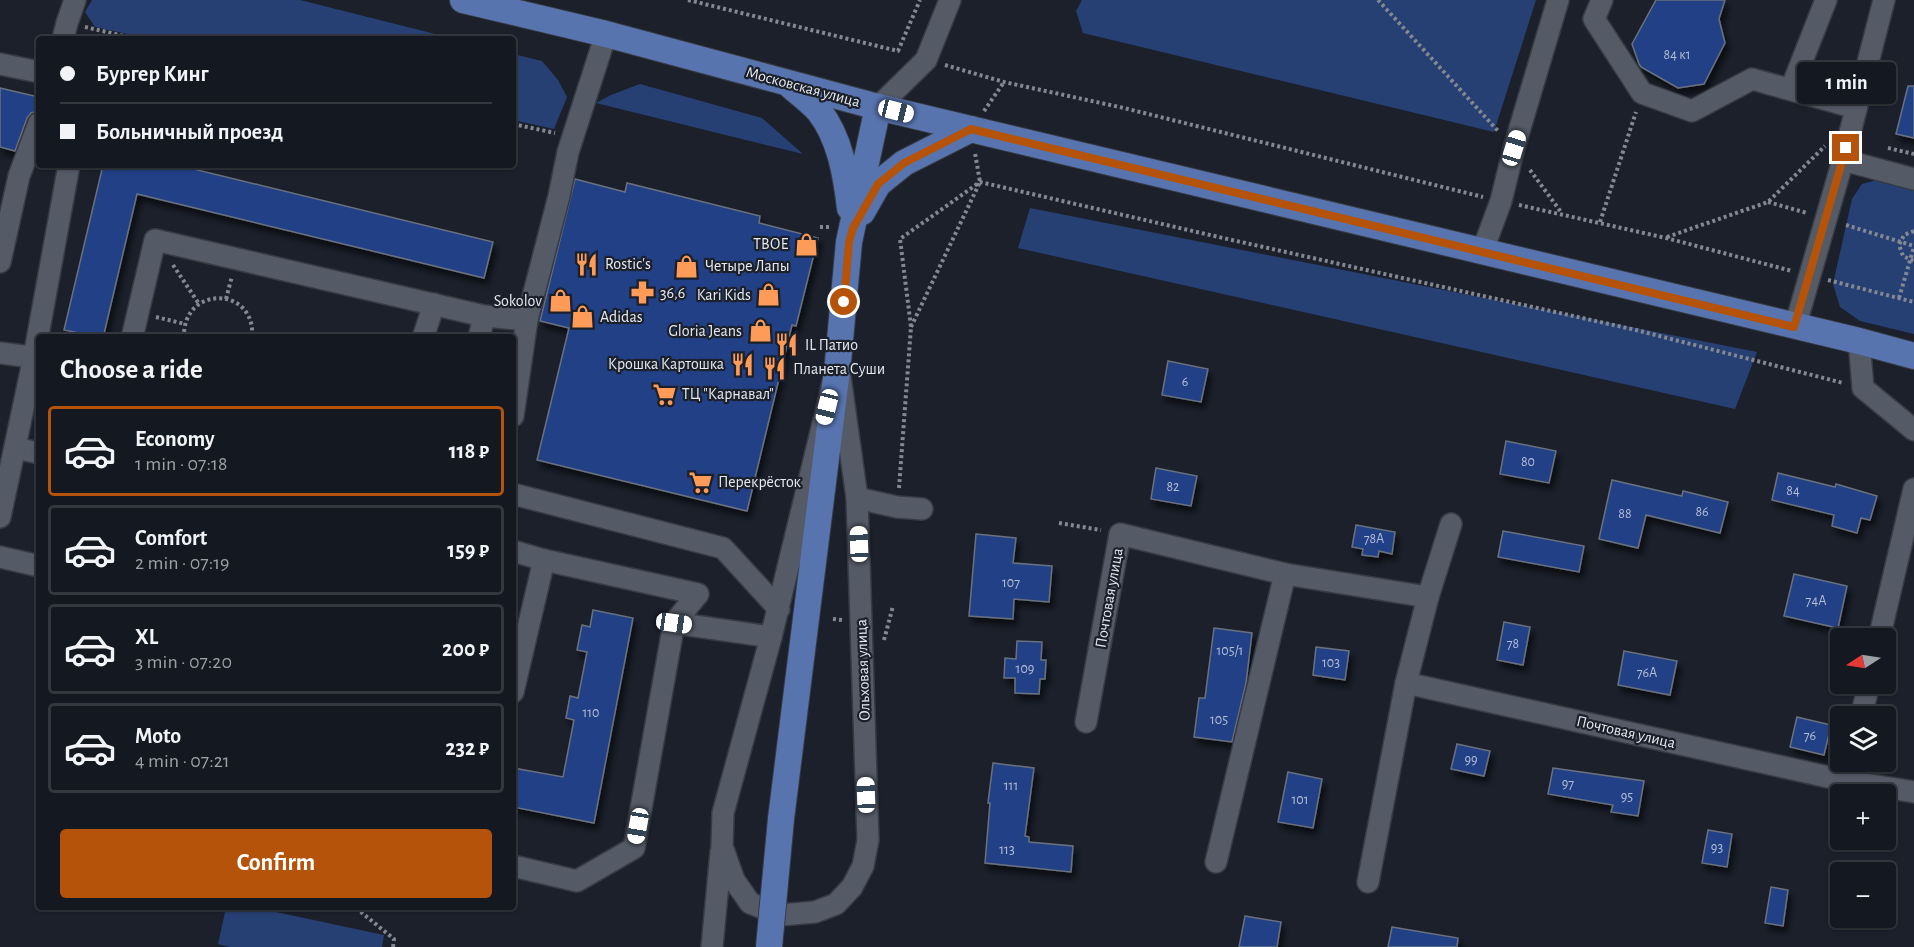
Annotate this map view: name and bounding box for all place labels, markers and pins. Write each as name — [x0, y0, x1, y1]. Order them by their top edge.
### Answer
shop icon: ТВОЕ — [794, 231, 820, 257]
place label: ТВОЕ — [753, 236, 789, 252]
restaurant icon: Rostic's — [574, 251, 600, 277]
shop icon: Четыре Лапы — [674, 253, 700, 279]
place label: Rostic's — [605, 256, 651, 272]
place label: Четыре Лапы — [705, 258, 790, 274]
pharmacy icon: 36,6 — [629, 280, 655, 306]
shop icon: Kari Kids — [756, 282, 782, 308]
place label: 36,6 — [660, 285, 685, 301]
place label: Kari Kids — [697, 287, 751, 303]
shop icon: Sokolov — [547, 288, 573, 314]
place label: Sokolov — [494, 293, 542, 309]
shop icon: Adidas — [569, 304, 595, 330]
place label: Adidas — [600, 309, 643, 325]
shop icon: Gloria Jeans — [747, 318, 773, 344]
place label: Gloria Jeans — [668, 323, 742, 339]
restaurant icon: IL Патио — [774, 332, 800, 358]
place label: IL Патио — [805, 337, 858, 353]
restaurant icon: Крошка Картошка — [729, 351, 755, 377]
place label: Крошка Картошка — [608, 356, 724, 372]
restaurant icon: Планета Суши — [762, 356, 788, 382]
place label: Планета Суши — [793, 361, 885, 378]
supermarket icon: ТЦ "Карнавал" — [651, 381, 677, 407]
place label: ТЦ "Карнавал" — [682, 386, 774, 402]
supermarket icon: Перекрёсток — [687, 469, 713, 495]
place label: Перекрёсток — [718, 474, 802, 490]

